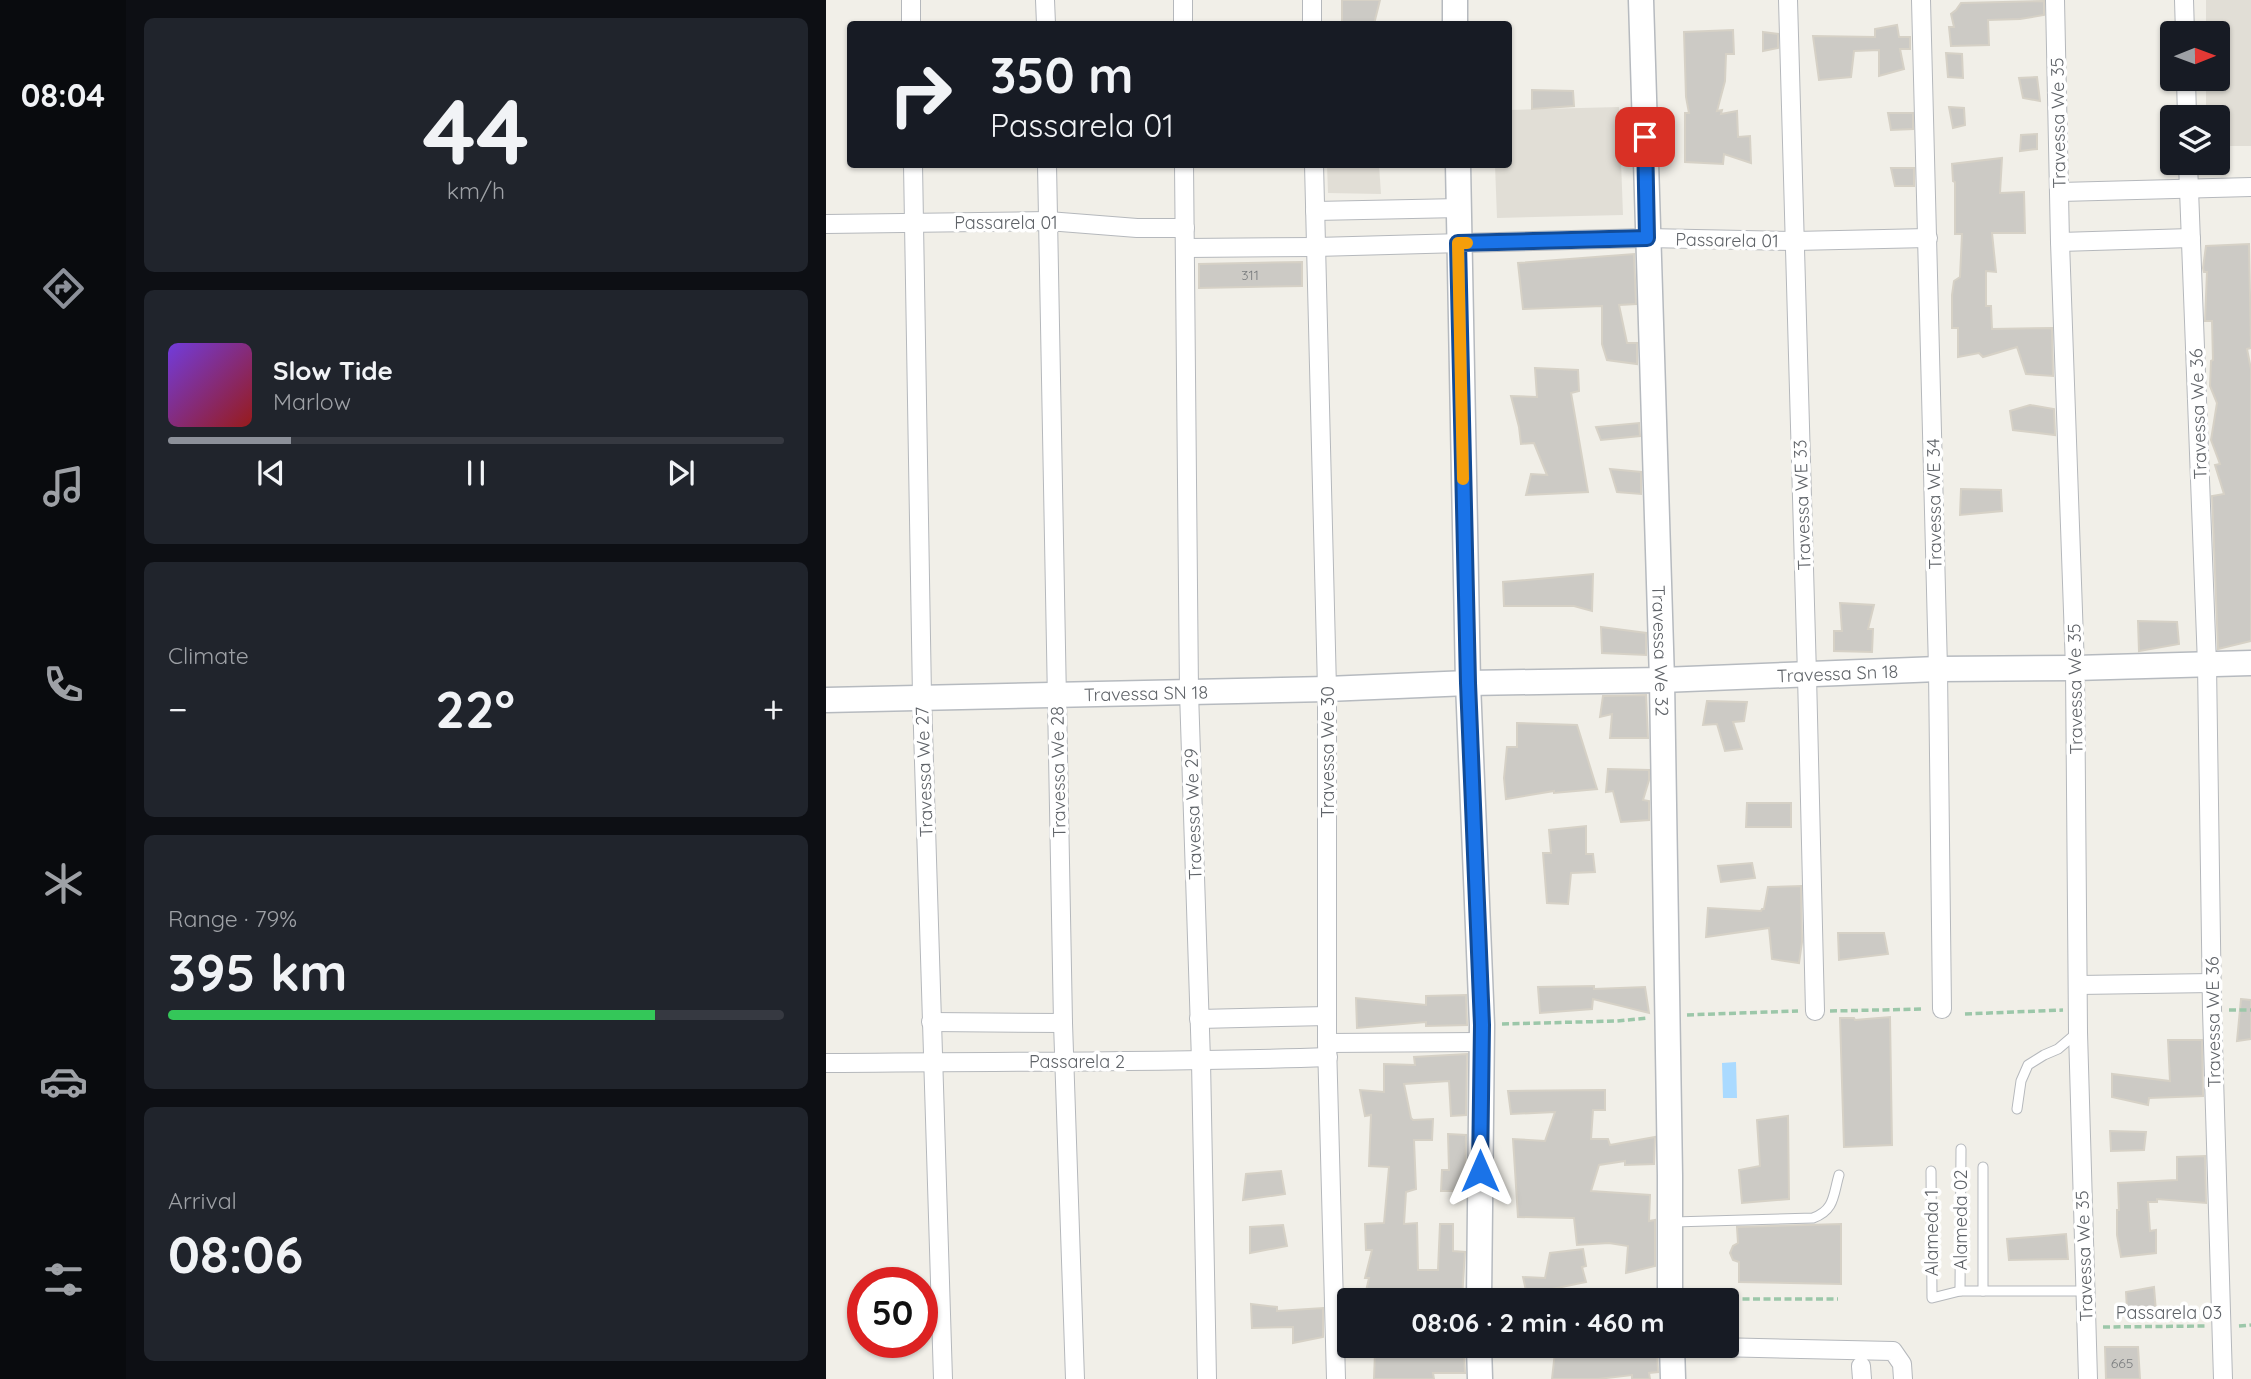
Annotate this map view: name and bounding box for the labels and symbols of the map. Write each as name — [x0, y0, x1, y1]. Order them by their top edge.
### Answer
north arrow — [2160, 21, 2230, 91]
street label: Travessa We 35 — [2045, 57, 2071, 189]
pin — [1615, 107, 1675, 167]
street label: Passarela 01 — [954, 211, 1058, 234]
street label: Passarela 01 — [1675, 228, 1779, 252]
house number: 311 — [1241, 266, 1259, 284]
street label: Travessa We 36 — [2184, 348, 2212, 480]
street label: Travessa WE 34 — [1921, 438, 1947, 570]
street label: Travessa WE 33 — [1788, 439, 1816, 571]
street label: Travessa We 32 — [1648, 585, 1674, 717]
street label: Travessa We 35 — [2062, 623, 2088, 755]
street label: Travessa Sn 18 — [1776, 659, 1899, 687]
street label: Travessa SN 18 — [1084, 680, 1208, 706]
street label: Travessa We 30 — [1316, 686, 1339, 818]
street label: Travessa We 27 — [910, 706, 938, 838]
street label: Travessa We 28 — [1045, 706, 1071, 838]
street label: Travessa We 29 — [1179, 748, 1207, 880]
street label: Travessa WE 36 — [2200, 956, 2226, 1088]
street label: Passarela 2 — [1029, 1050, 1125, 1073]
position arrow — [1443, 1134, 1517, 1208]
street label: Alameda 02 — [1949, 1170, 1972, 1270]
street label: Alameda 1 — [1920, 1190, 1943, 1276]
street label: Travessa We 35 — [2070, 1190, 2098, 1322]
speed limit sign: 50 — [847, 1267, 938, 1358]
street label: Passarela 03 — [2116, 1301, 2222, 1324]
house number: 665 — [2111, 1354, 2133, 1372]

